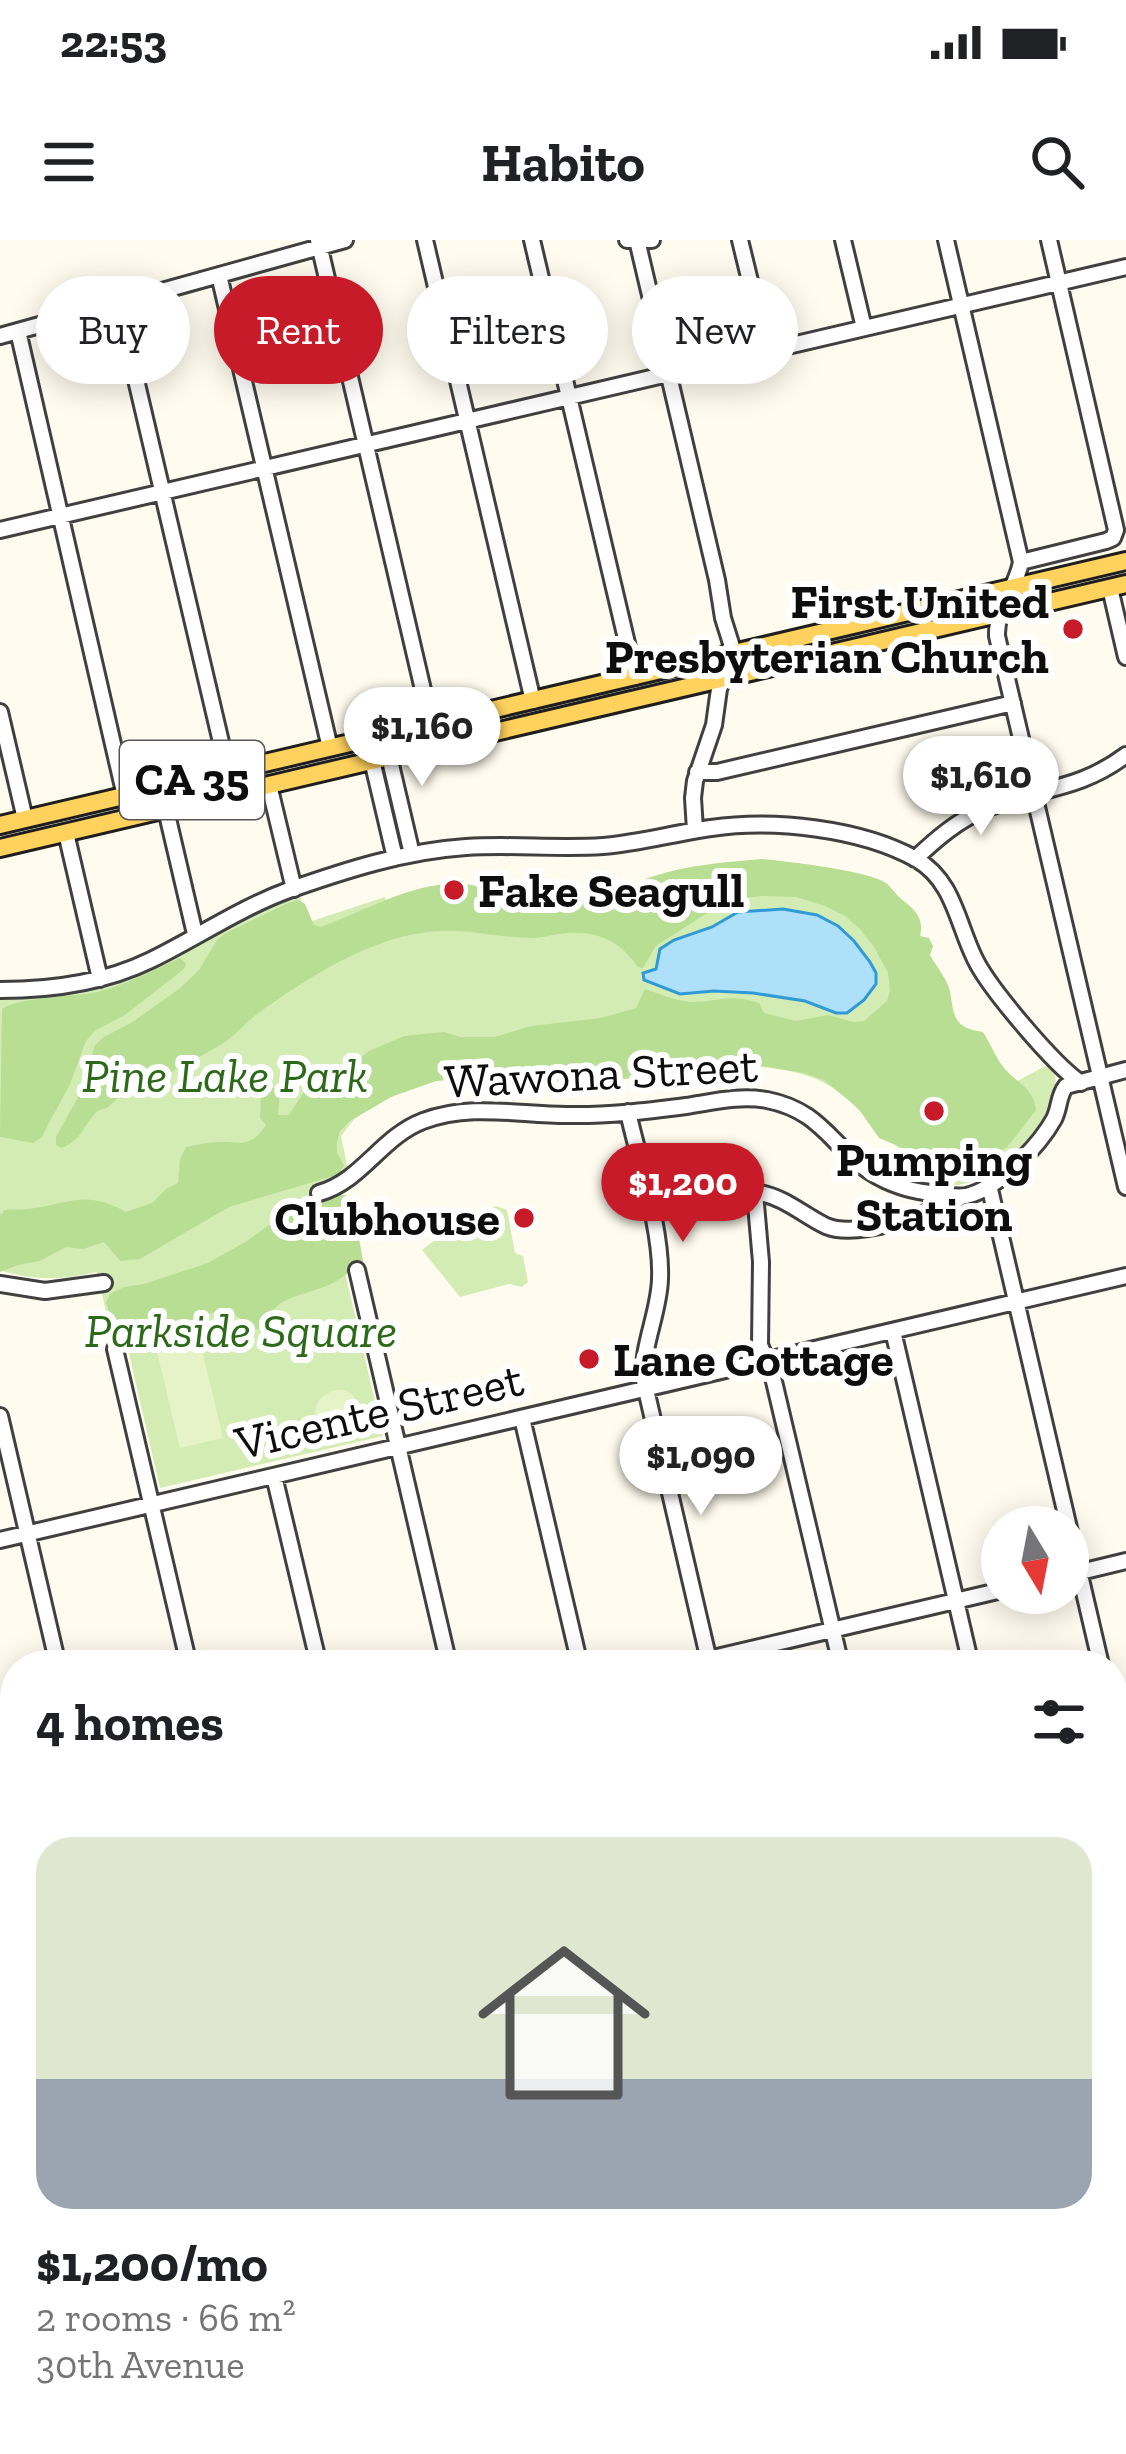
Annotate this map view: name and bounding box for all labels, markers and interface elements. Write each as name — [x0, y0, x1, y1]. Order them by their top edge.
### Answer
text: 22:53 — [60, 15, 167, 69]
icon: menu — [36, 129, 102, 195]
icon: search — [1024, 129, 1090, 195]
text: Habito — [481, 130, 645, 195]
chip: Buy — [36, 276, 190, 384]
chip: Rent — [214, 276, 383, 384]
chip: Filters — [407, 276, 608, 384]
chip: New — [632, 276, 798, 384]
place label: First United Presbyterian Church — [605, 573, 1049, 685]
marker: First United Presbyterian Church — [1060, 616, 1086, 642]
pin: $1,160 — [324, 687, 520, 789]
text: $1,160 — [371, 702, 473, 749]
pin: $1,610 — [883, 736, 1079, 838]
road number: CA 35 — [120, 741, 264, 819]
text: $1,610 — [930, 751, 1032, 798]
place label: Fake Seagull — [478, 862, 744, 919]
marker: Fake Seagull — [441, 877, 467, 903]
street label: Wawona Street — [443, 1036, 759, 1110]
park label: Pine Lake Park — [82, 1047, 368, 1104]
marker: Pumping Station — [921, 1098, 947, 1124]
place label: Pumping Station — [836, 1131, 1032, 1243]
pin: $1,200 — [585, 1143, 781, 1245]
text: $1,200 — [628, 1158, 738, 1205]
place label: Clubhouse — [275, 1190, 500, 1247]
marker: Clubhouse — [511, 1205, 537, 1231]
park label: Parkside Square — [85, 1302, 397, 1359]
place label: Lane Cottage — [613, 1331, 894, 1388]
marker: Lane Cottage — [576, 1346, 602, 1372]
street label: Vicente Street — [229, 1350, 529, 1472]
pin: $1,090 — [603, 1416, 799, 1518]
text: $1,090 — [646, 1431, 756, 1478]
north arrow — [981, 1506, 1089, 1614]
map controls — [981, 1506, 1089, 1614]
icon: filters — [1026, 1689, 1092, 1755]
text: 4 homes — [36, 1692, 224, 1753]
icon: home — [456, 1915, 672, 2131]
text: $1,200/mo — [36, 2233, 268, 2294]
text: 2 rooms · 66 m² — [36, 2294, 296, 2341]
text: 30th Avenue — [36, 2341, 245, 2388]

